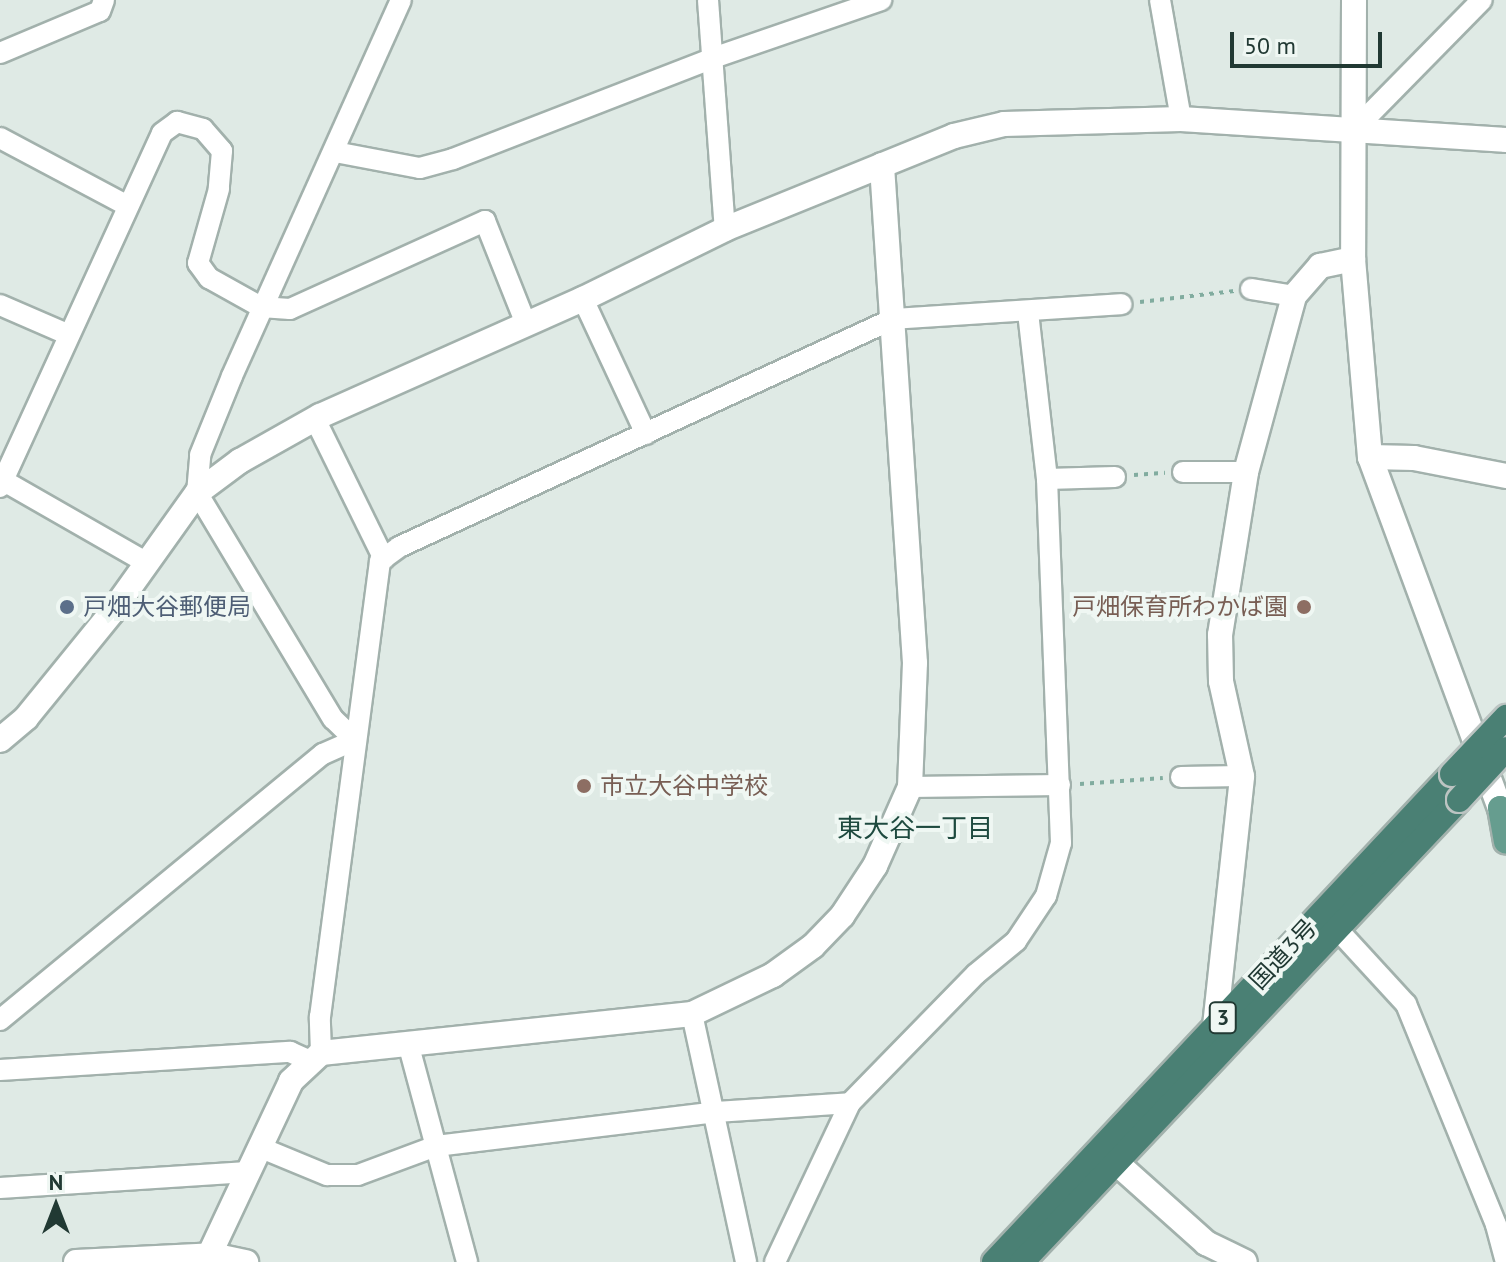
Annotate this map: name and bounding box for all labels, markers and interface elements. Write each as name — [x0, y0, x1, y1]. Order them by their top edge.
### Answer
scale bar — [1234, 16, 1386, 66]
text: 50 m — [1244, 30, 1296, 61]
place label: 戸畑大谷郵便局 — [83, 593, 251, 621]
place label: 戸畑保育所わかば園 — [1072, 593, 1288, 621]
marker: 戸畑大谷郵便局 — [58, 598, 76, 616]
marker: 戸畑保育所わかば園 — [1295, 598, 1313, 616]
place label: 市立大谷中学校 — [600, 772, 768, 800]
marker: 市立大谷中学校 — [575, 777, 593, 795]
district label: 東大谷一丁目 — [837, 812, 993, 844]
street label: 国道3号 — [1243, 913, 1323, 995]
road number: 3 — [1207, 1000, 1239, 1036]
north arrow — [16, 1166, 96, 1246]
text: N — [49, 1168, 63, 1196]

